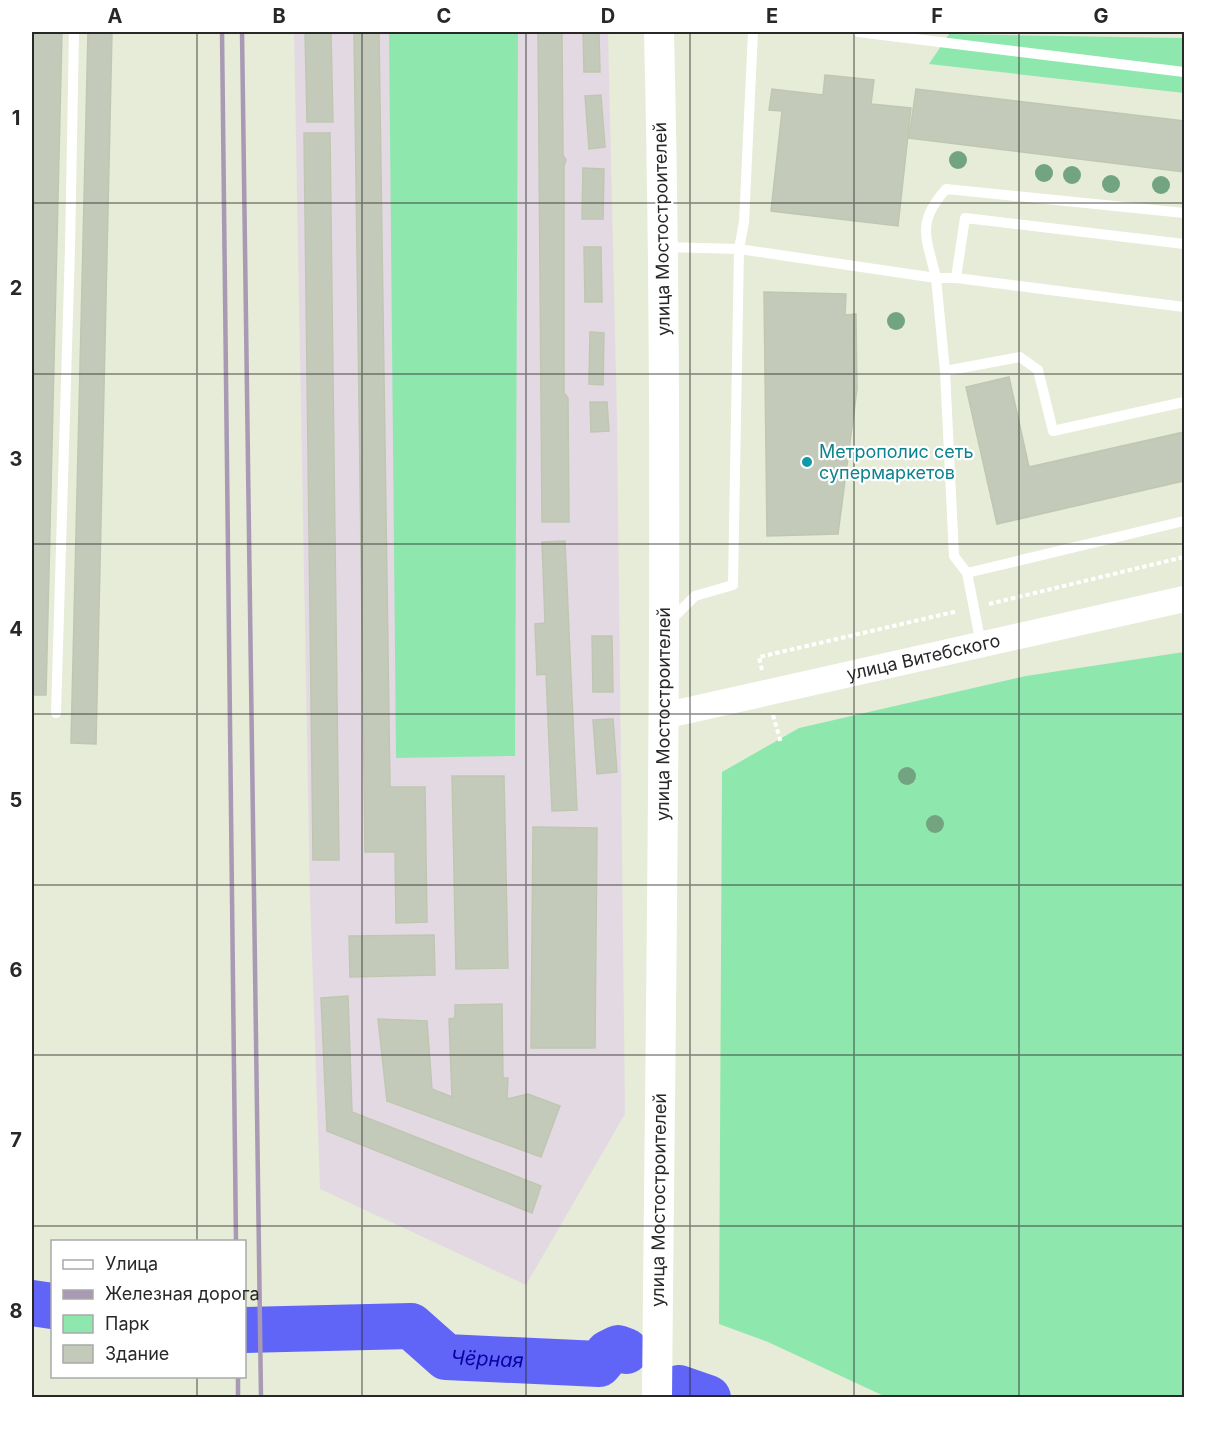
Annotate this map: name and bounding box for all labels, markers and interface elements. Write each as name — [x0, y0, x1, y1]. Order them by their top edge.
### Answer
text: A — [108, 4, 123, 28]
text: B — [272, 4, 286, 28]
text: C — [437, 4, 451, 28]
text: D — [601, 4, 615, 28]
text: E — [766, 4, 778, 28]
text: F — [931, 4, 943, 28]
text: G — [1093, 4, 1109, 28]
text: 1 — [12, 106, 20, 130]
street label: улица Мостостроителей — [649, 122, 674, 336]
text: 2 — [10, 276, 22, 300]
place label: Метрополис cеть супермаркетов — [819, 441, 973, 483]
text: 3 — [10, 447, 22, 471]
marker: Метрополис cеть супермаркетов — [800, 455, 814, 469]
street label: улица Мостостроителей — [652, 607, 674, 821]
text: 4 — [9, 617, 23, 641]
street label: улица Витебского — [845, 630, 1002, 684]
text: 5 — [10, 788, 22, 812]
text: 6 — [10, 958, 23, 982]
street label: улица Мостостроителей — [647, 1093, 670, 1307]
text: 7 — [10, 1128, 22, 1152]
legend — [51, 1240, 246, 1378]
text: Улица — [105, 1253, 158, 1274]
text: Железная дорога — [105, 1283, 260, 1304]
text: 8 — [9, 1299, 23, 1323]
text: Парк — [105, 1313, 150, 1334]
text: Здание — [105, 1343, 169, 1364]
water label: Чёрная — [450, 1345, 524, 1373]

